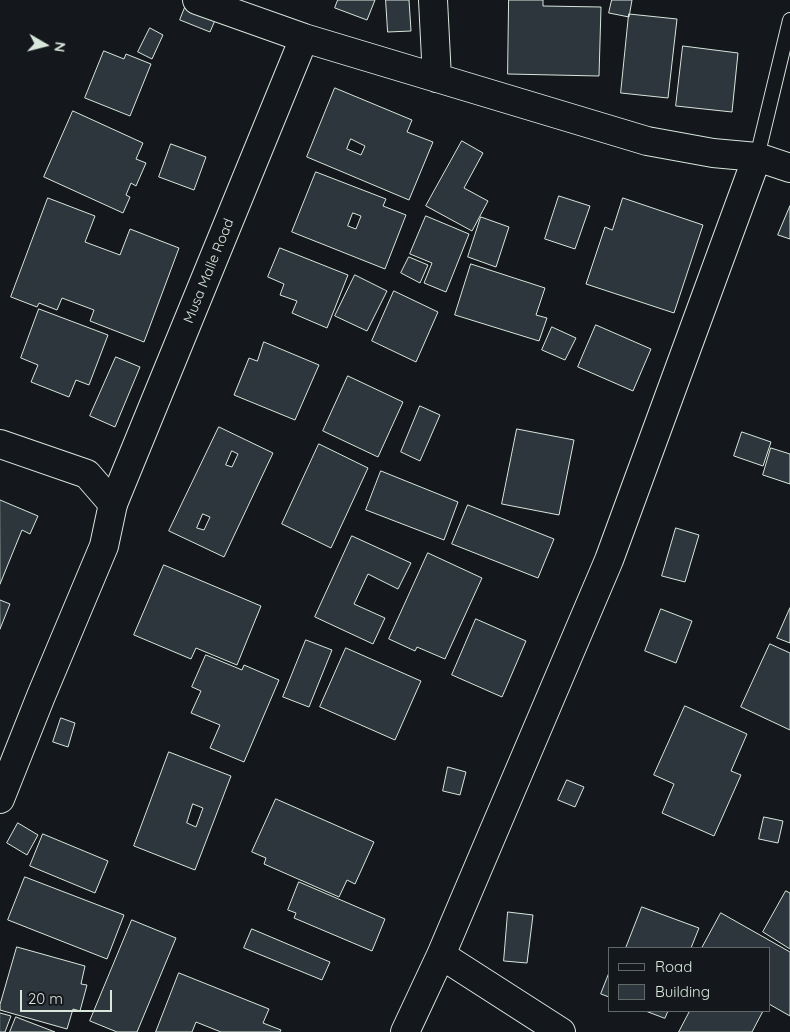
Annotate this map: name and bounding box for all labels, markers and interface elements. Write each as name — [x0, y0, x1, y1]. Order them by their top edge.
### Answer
north arrow — [20, 20, 70, 70]
text: N — [50, 41, 69, 53]
street label: Musa Malle Road — [180, 216, 238, 326]
legend — [608, 947, 770, 1012]
text: Road — [655, 957, 692, 976]
scale bar — [22, 980, 115, 1012]
text: Building — [655, 982, 710, 1001]
text: 20 m — [28, 989, 63, 1008]

